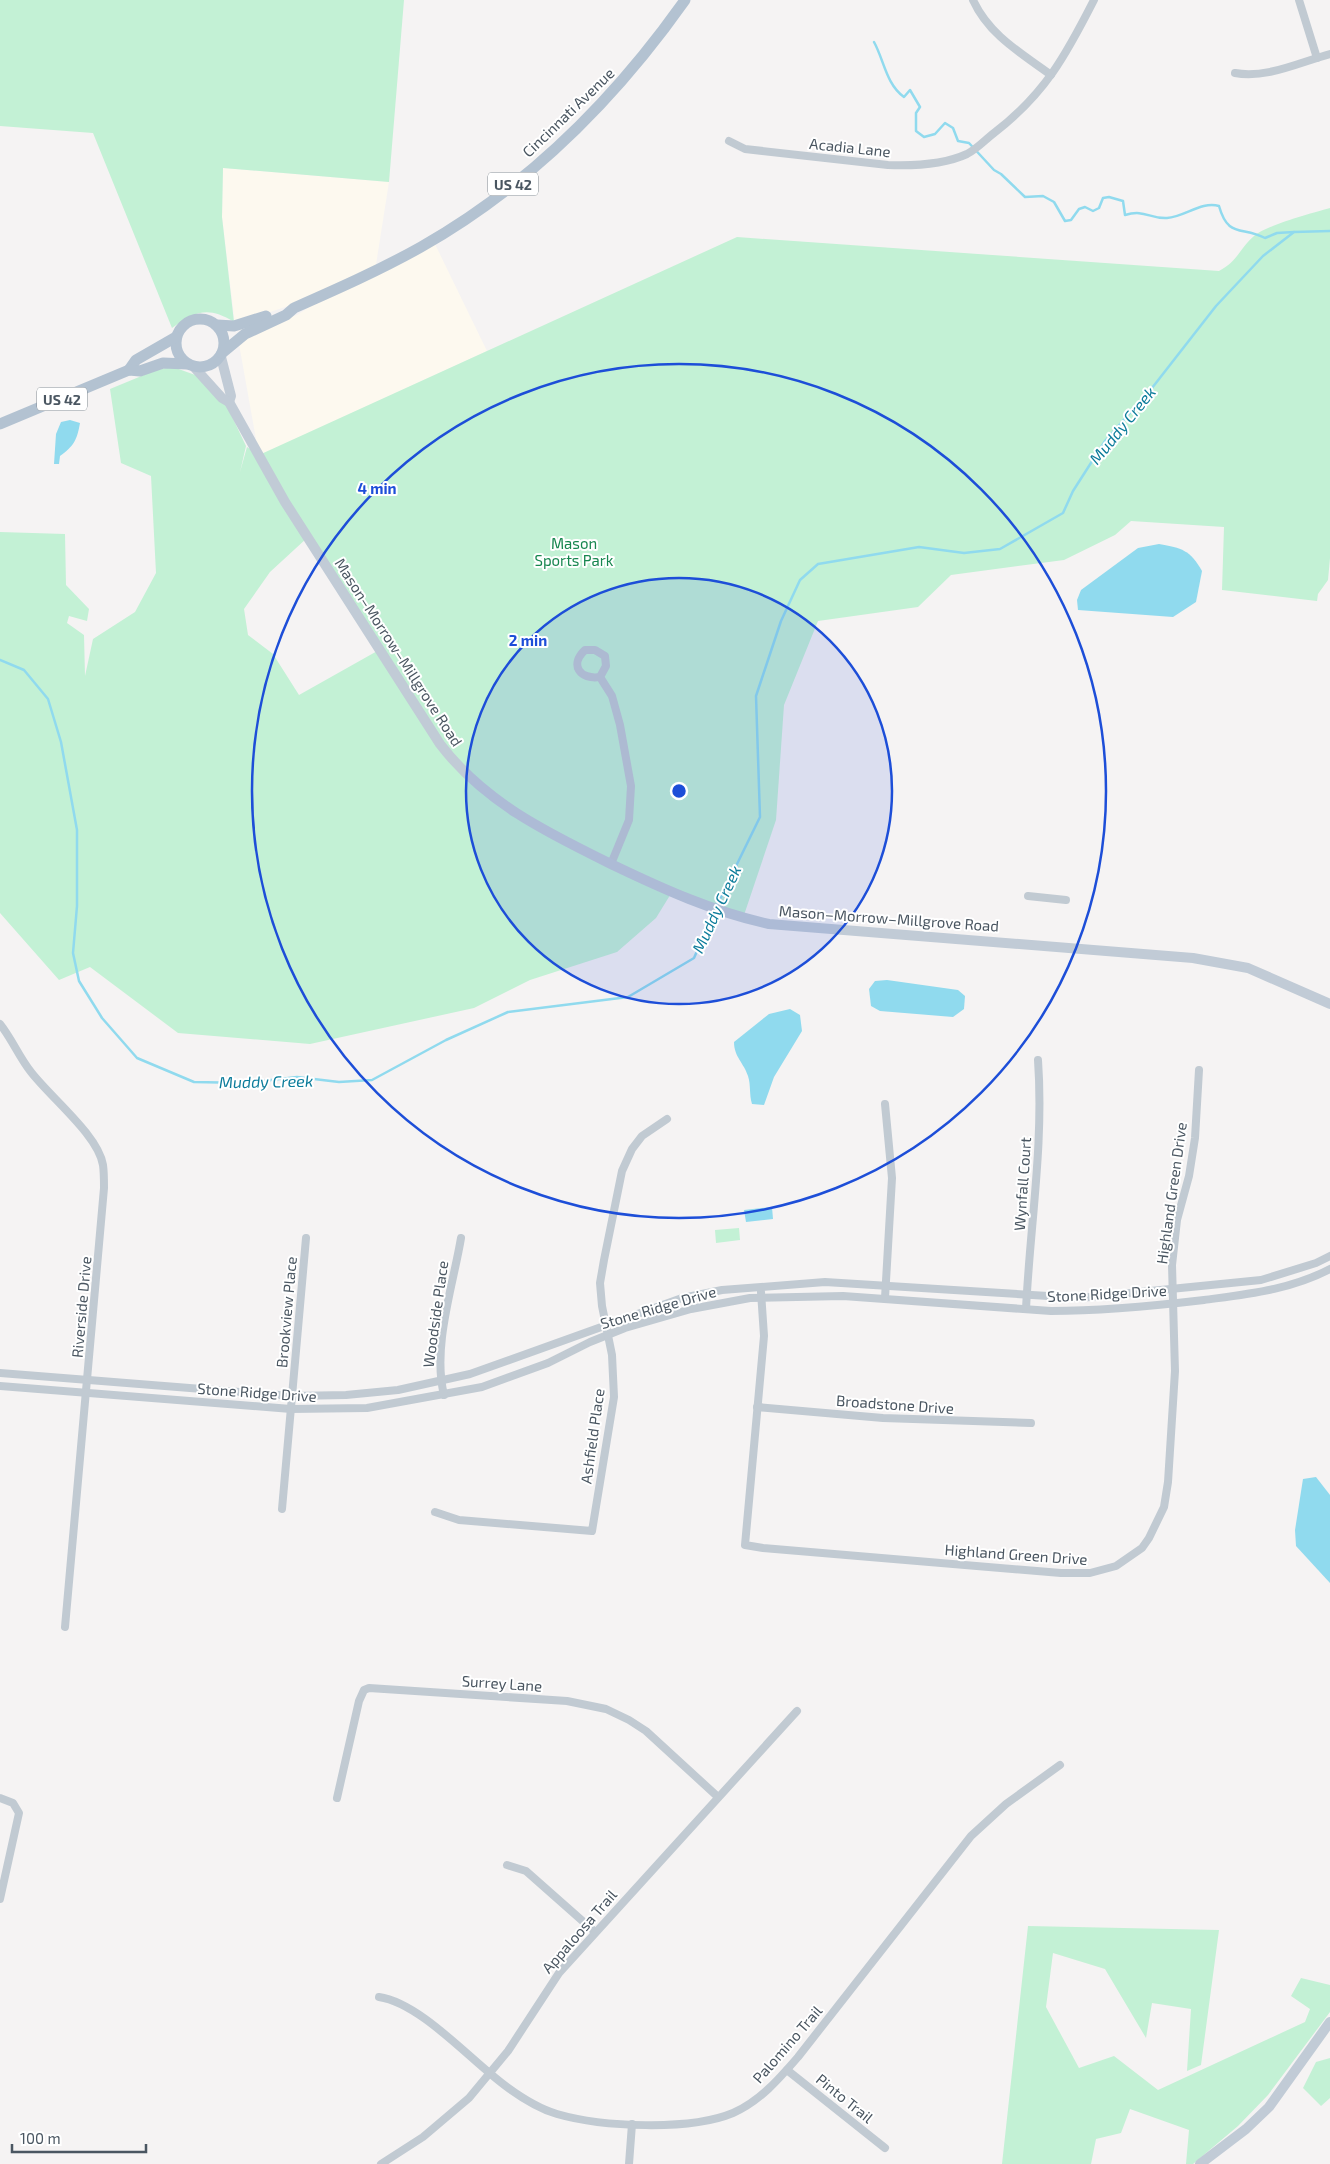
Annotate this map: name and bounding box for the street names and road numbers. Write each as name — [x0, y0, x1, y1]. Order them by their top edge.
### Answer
street label: Cincinnati Avenue — [518, 64, 618, 160]
street label: Acadia Lane — [809, 134, 891, 160]
road number: US 42 — [488, 172, 538, 195]
road number: US 42 — [37, 388, 87, 410]
street label: Mason–Morrow–Millgrove Road — [331, 555, 467, 749]
street label: Mason–Morrow–Millgrove Road — [778, 901, 1000, 935]
street label: Highland Green Drive — [1152, 1121, 1190, 1265]
street label: Wynfall Court — [1010, 1136, 1034, 1232]
street label: Riverside Drive — [68, 1255, 94, 1359]
street label: Brookview Place — [272, 1256, 300, 1368]
street label: Woodside Place — [419, 1259, 451, 1369]
street label: Stone Ridge Drive — [1047, 1281, 1167, 1305]
street label: Stone Ridge Drive — [598, 1282, 718, 1332]
street label: Stone Ridge Drive — [197, 1379, 317, 1405]
street label: Ashfield Place — [576, 1387, 608, 1485]
street label: Broadstone Drive — [835, 1391, 955, 1417]
street label: Highland Green Drive — [944, 1540, 1088, 1568]
street label: Surrey Lane — [461, 1671, 543, 1695]
street label: Appaloosa Trail — [538, 1885, 621, 1977]
street label: Palomino Trail — [748, 2001, 826, 2086]
street label: Pinto Trail — [813, 2070, 878, 2127]

